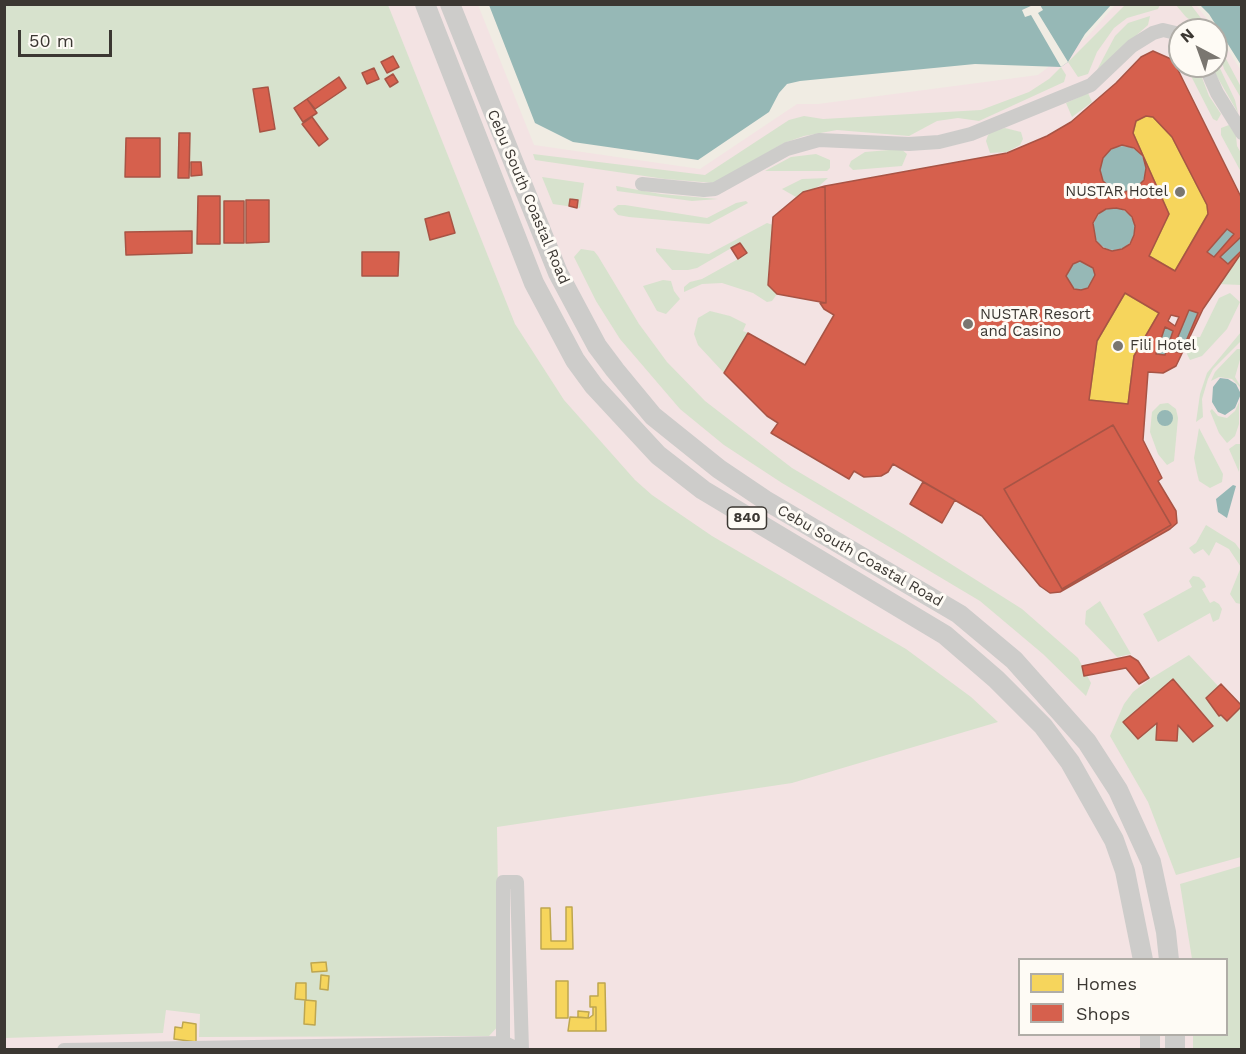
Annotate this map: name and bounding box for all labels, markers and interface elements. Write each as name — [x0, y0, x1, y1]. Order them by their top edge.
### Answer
scale bar — [21, 18, 116, 56]
north arrow — [1168, 18, 1228, 78]
text: N — [1176, 24, 1198, 47]
text: 50 m — [29, 30, 74, 51]
street label: Cebu South Coastal Road — [483, 107, 573, 287]
place label: NUSTAR Hotel — [1065, 183, 1168, 201]
marker: NUSTAR Hotel — [1173, 185, 1187, 199]
place label: NUSTAR Resort and Casino — [980, 306, 1091, 341]
marker: NUSTAR Resort and Casino — [961, 317, 975, 331]
place label: Fili Hotel — [1130, 337, 1196, 355]
marker: Fili Hotel — [1111, 339, 1125, 353]
street label: Cebu South Coastal Road — [774, 501, 946, 611]
road number: 840 — [728, 507, 766, 529]
legend — [1018, 958, 1228, 1036]
text: Homes — [1076, 973, 1137, 994]
text: Shops — [1076, 1003, 1130, 1024]

